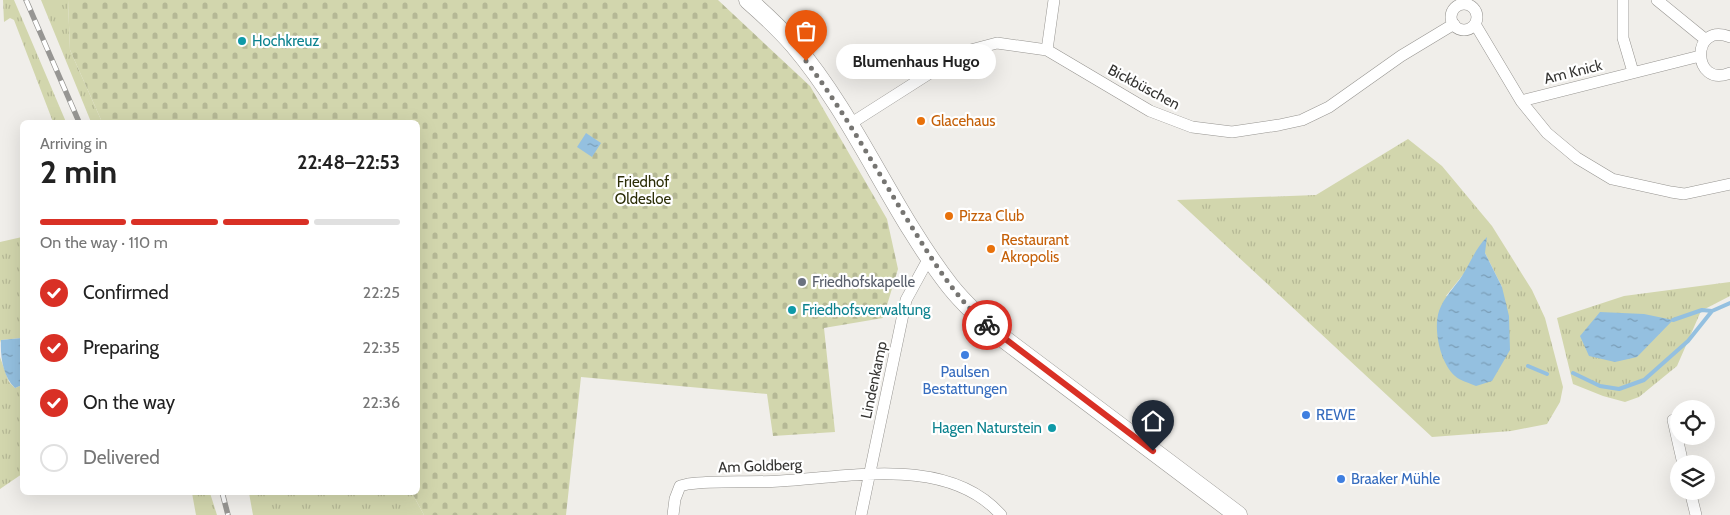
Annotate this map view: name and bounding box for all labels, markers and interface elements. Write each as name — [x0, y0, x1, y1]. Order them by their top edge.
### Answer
pin — [785, 10, 827, 61]
icon: bag — [792, 17, 820, 45]
place label: Hochkreuz — [252, 32, 319, 50]
marker: Hochkreuz — [236, 35, 248, 47]
callout: Blumenhaus Hugo — [836, 44, 996, 78]
text: Blumenhaus Hugo — [852, 52, 980, 71]
street label: Am Knick — [1542, 56, 1604, 88]
street label: Bickbüschen — [1105, 61, 1183, 113]
place label: Glacehaus — [931, 112, 996, 130]
marker: Glacehaus — [915, 115, 927, 127]
text: Arriving in — [40, 134, 107, 153]
text: 22:48–22:53 — [297, 151, 400, 174]
text: 2 min — [40, 152, 117, 191]
park label: Friedhof Oldesloe — [615, 173, 672, 208]
place label: Pizza Club — [959, 207, 1024, 225]
marker: Pizza Club — [943, 210, 955, 222]
place label: Restaurant Akropolis — [1001, 231, 1069, 266]
text: On the way · 110 m — [40, 233, 168, 252]
marker: Restaurant Akropolis — [985, 243, 997, 255]
place label: Friedhofskapelle — [812, 273, 915, 291]
marker: Friedhofskapelle — [796, 276, 808, 288]
icon: check — [40, 279, 68, 307]
text: Confirmed — [83, 281, 169, 304]
text: 22:25 — [363, 283, 400, 302]
courier — [962, 300, 1012, 350]
place label: Friedhofsverwaltung — [802, 301, 931, 319]
marker: Friedhofsverwaltung — [786, 304, 798, 316]
icon: bike — [973, 311, 1001, 339]
icon: check — [40, 334, 68, 362]
text: Preparing — [83, 336, 159, 359]
text: 22:35 — [363, 338, 400, 357]
street label: Lindenkamp — [857, 340, 891, 420]
marker: Paulsen Bestattungen — [959, 349, 971, 361]
place label: Paulsen Bestattungen — [923, 363, 1007, 398]
icon: check — [40, 389, 68, 417]
text: On the way — [83, 391, 175, 414]
text: 22:36 — [362, 393, 400, 412]
pin — [1132, 400, 1174, 451]
map controls — [1670, 400, 1715, 500]
button: locate — [1670, 400, 1715, 445]
place label: REWE — [1316, 406, 1356, 424]
icon: home — [1139, 407, 1167, 435]
marker: REWE — [1300, 409, 1312, 421]
place label: Hagen Naturstein — [932, 419, 1042, 437]
marker: Hagen Naturstein — [1046, 422, 1058, 434]
text: Delivered — [83, 446, 160, 469]
button: layers — [1670, 455, 1715, 500]
street label: Am Goldberg — [718, 456, 803, 476]
place label: Braaker Mühle — [1351, 470, 1441, 488]
marker: Braaker Mühle — [1335, 473, 1347, 485]

